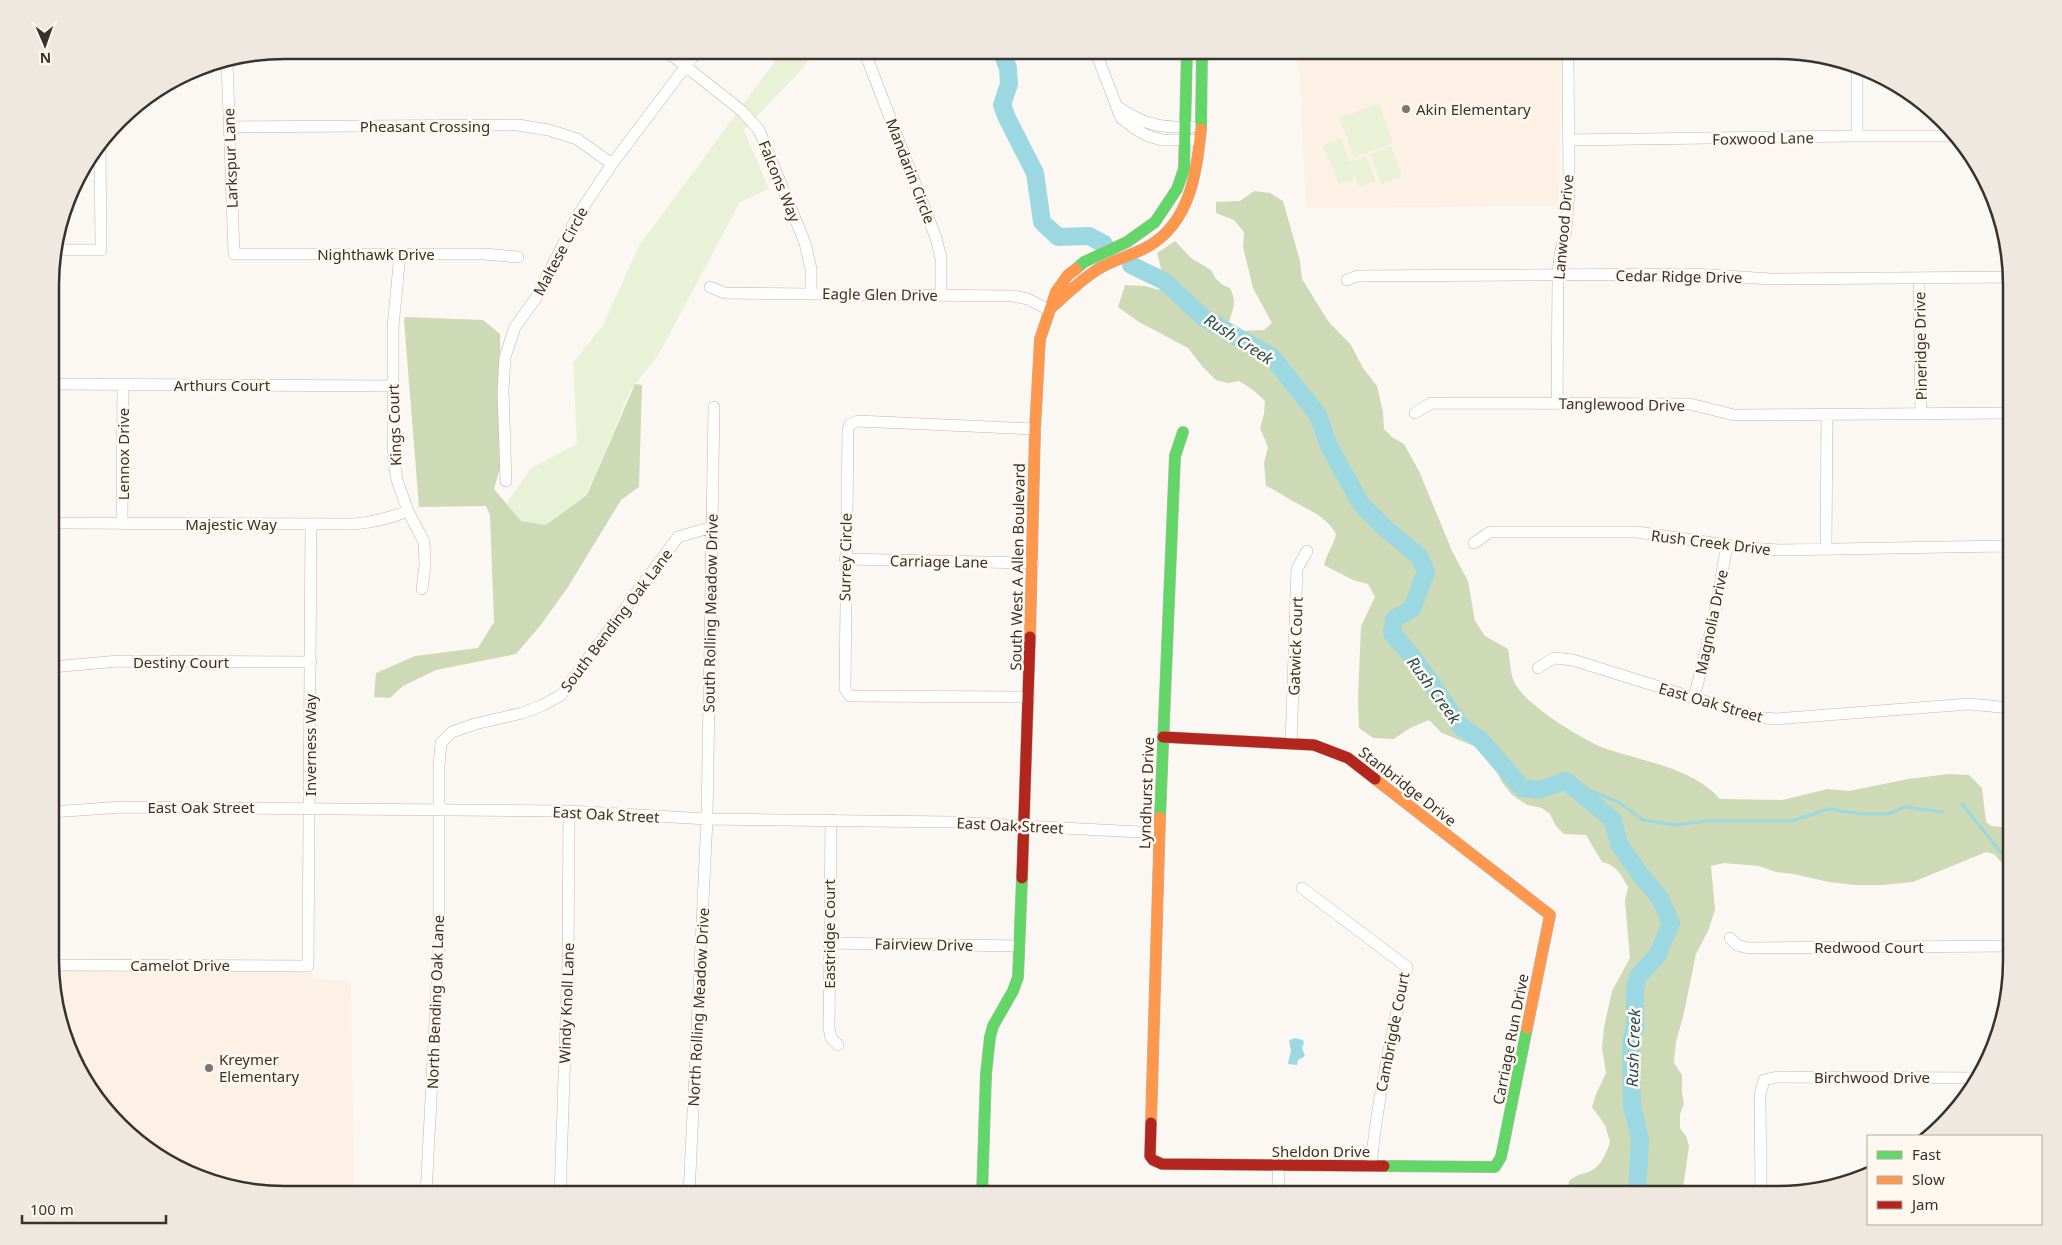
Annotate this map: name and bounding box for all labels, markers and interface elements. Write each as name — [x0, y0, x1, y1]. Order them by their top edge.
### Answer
north arrow — [20, 20, 70, 70]
text: N — [39, 49, 51, 68]
place label: Akin Elementary — [1416, 99, 1531, 119]
marker: Akin Elementary — [1400, 103, 1412, 115]
street label: Larkspur Lane — [218, 108, 242, 208]
street label: Pheasant Crossing — [360, 116, 490, 136]
street label: Mandarin Circle — [882, 116, 940, 226]
street label: Foxwood Lane — [1712, 127, 1814, 149]
street label: Falcons Way — [755, 137, 806, 225]
street label: Lanwood Drive — [1548, 173, 1578, 281]
street label: Maltese Circle — [528, 203, 592, 299]
street label: Nighthawk Drive — [317, 244, 435, 264]
street label: Cedar Ridge Drive — [1615, 265, 1743, 287]
street label: Eagle Glen Drive — [822, 283, 938, 305]
street label: Pineridge Drive — [1909, 292, 1931, 400]
water label: Rush Creek — [1200, 309, 1279, 370]
street label: Arthurs Court — [174, 375, 271, 395]
street label: Kings Court — [383, 383, 405, 466]
street label: Tanglewood Drive — [1559, 393, 1685, 415]
street label: Lennox Drive — [113, 408, 133, 500]
street label: South West A Allen Boulevard — [1005, 463, 1029, 671]
street label: South Rolling Meadow Drive — [698, 513, 722, 713]
street label: Surrey Circle — [834, 513, 856, 601]
street label: Majestic Way — [185, 514, 277, 534]
street label: Rush Creek Drive — [1650, 525, 1772, 559]
street label: South Bending Oak Lane — [556, 544, 676, 696]
street label: Carriage Lane — [890, 550, 988, 572]
street label: Magnolia Drive — [1690, 568, 1732, 676]
street label: Gatwick Court — [1283, 596, 1307, 696]
street label: Destiny Court — [133, 652, 230, 672]
water label: Rush Creek — [1402, 652, 1466, 729]
street label: East Oak Street — [1657, 678, 1766, 727]
street label: Inverness Way — [300, 693, 320, 796]
street label: Lyndhurst Drive — [1134, 737, 1158, 849]
street label: Stanbridge Drive — [1355, 742, 1461, 830]
street label: East Oak Street — [147, 797, 255, 817]
street label: East Oak Street — [552, 801, 661, 827]
street label: East Oak Street — [956, 812, 1065, 838]
street label: Eastridge Court — [819, 879, 839, 989]
street label: North Rolling Meadow Drive — [683, 907, 713, 1107]
street label: North Bending Oak Lane — [422, 915, 448, 1089]
street label: Fairview Drive — [874, 933, 974, 955]
street label: Redwood Court — [1814, 937, 1924, 957]
street label: Windy Knoll Lane — [554, 942, 578, 1064]
street label: Camelot Drive — [130, 955, 230, 975]
street label: Cambrigde Court — [1371, 970, 1414, 1094]
street label: Carriage Run Drive — [1487, 972, 1533, 1106]
water label: Rush Creek — [1621, 1008, 1645, 1087]
place label: Kreymer Elementary — [219, 1049, 299, 1086]
marker: Kreymer Elementary — [203, 1062, 215, 1074]
street label: Birchwood Drive — [1814, 1067, 1930, 1087]
legend — [1867, 1135, 2042, 1225]
street label: Sheldon Drive — [1272, 1141, 1370, 1161]
text: Fast — [1912, 1144, 1941, 1164]
text: Slow — [1912, 1169, 1945, 1189]
scale bar — [22, 1192, 166, 1224]
text: Jam — [1910, 1194, 1939, 1214]
text: 100 m — [30, 1199, 74, 1219]

